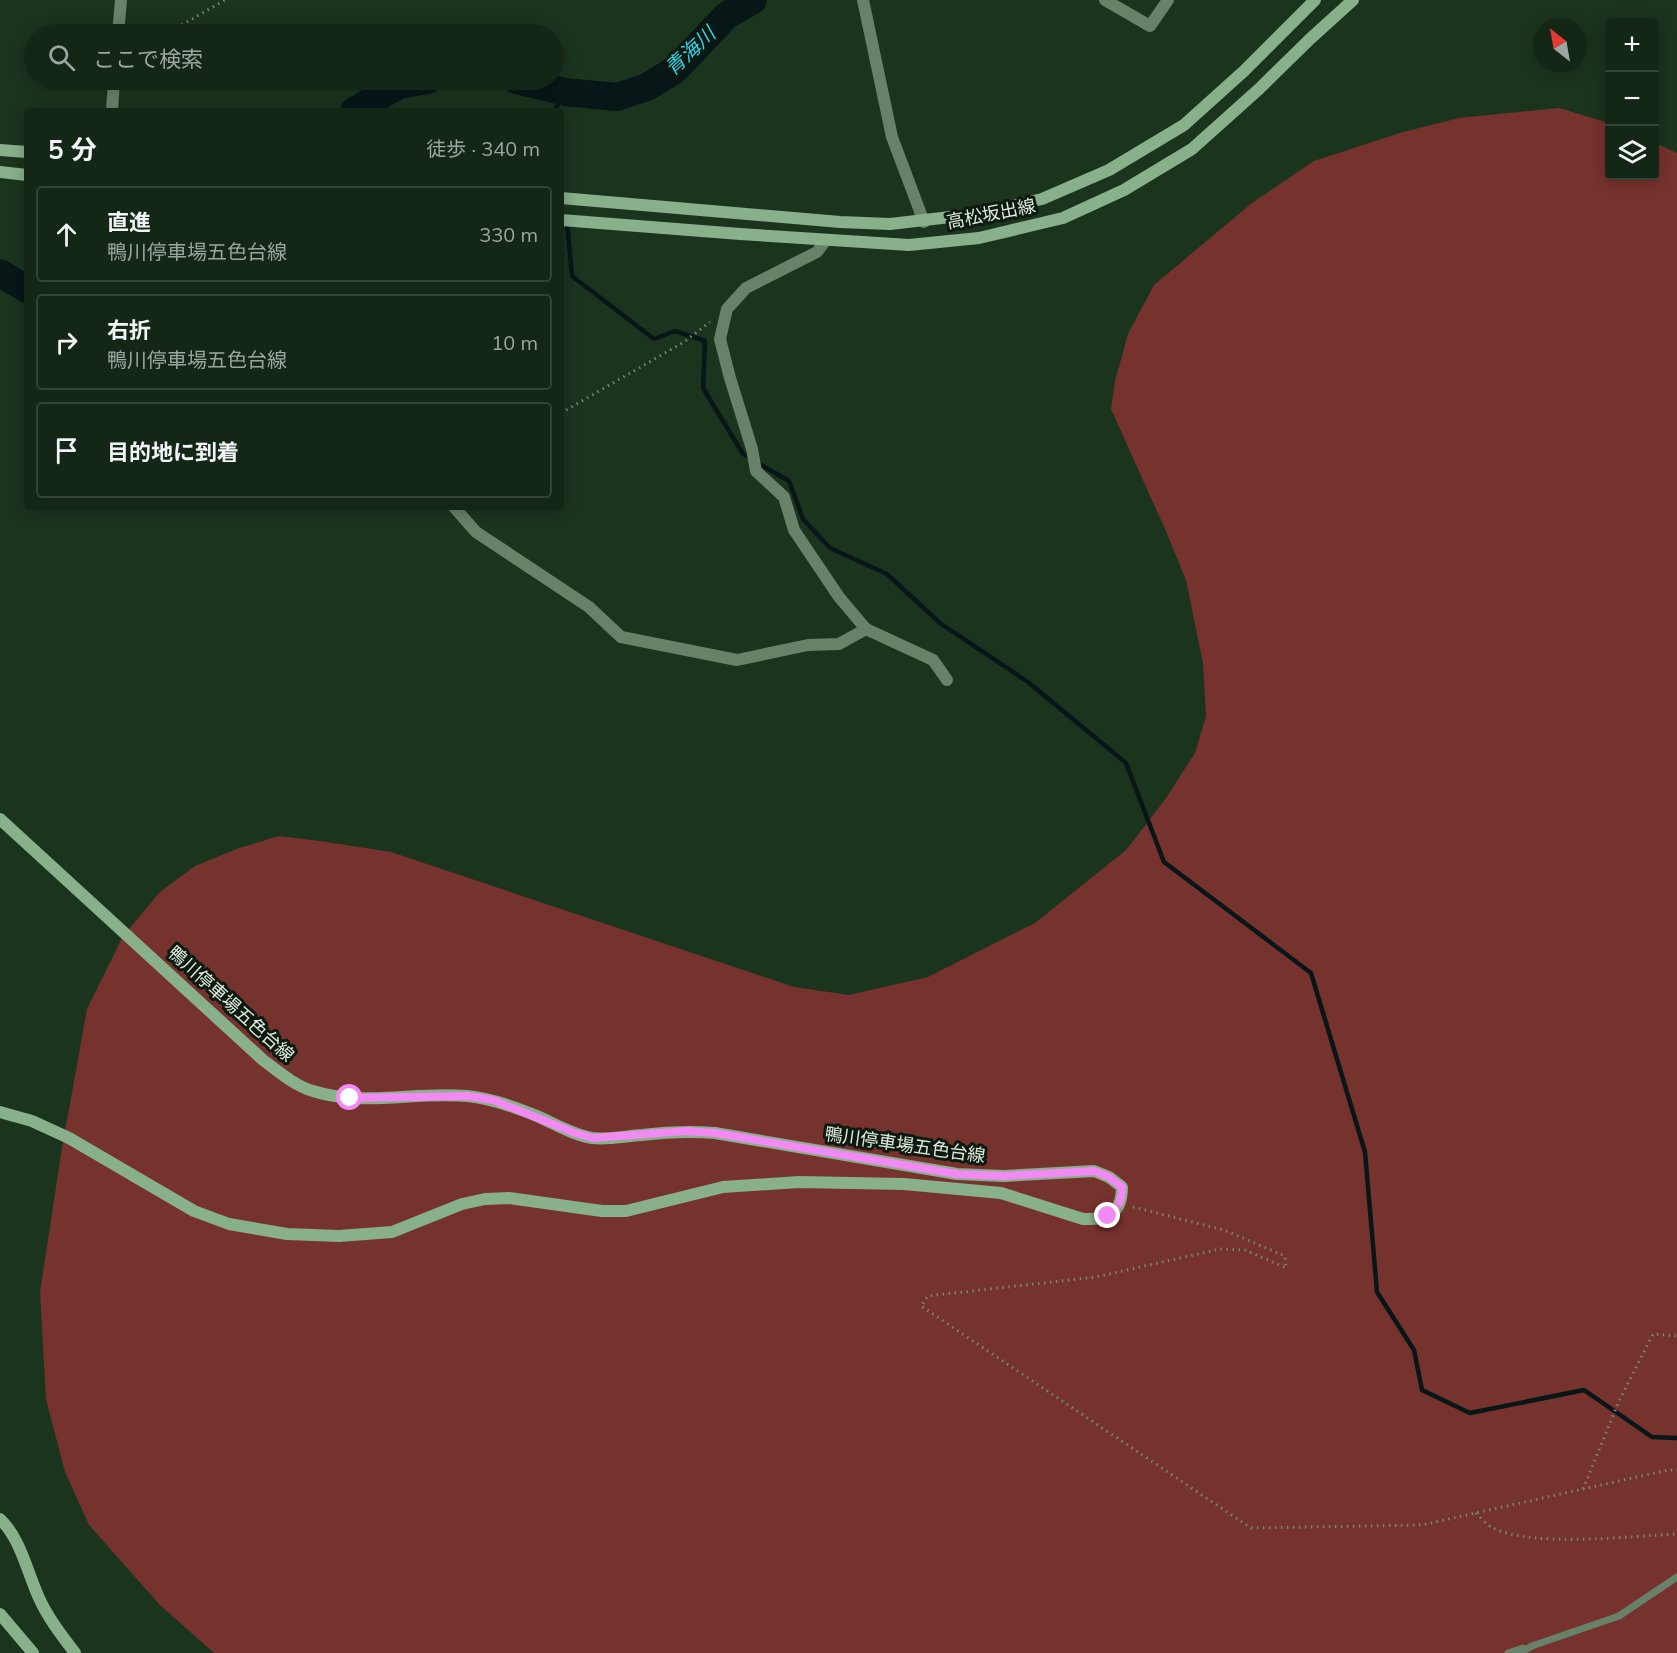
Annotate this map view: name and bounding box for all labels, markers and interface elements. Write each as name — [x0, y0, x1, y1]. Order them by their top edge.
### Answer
north arrow — [1533, 18, 1587, 72]
map controls — [1605, 18, 1659, 180]
button: + — [1605, 18, 1659, 72]
water label: 青海川 — [659, 20, 722, 80]
search box — [24, 24, 564, 90]
icon: search — [45, 41, 78, 74]
text: ここで検索 — [93, 45, 203, 73]
button: − — [1605, 72, 1659, 126]
button: layers — [1605, 126, 1659, 180]
text: 5 分 — [48, 133, 97, 166]
text: 徒歩 · 340 m — [426, 136, 540, 161]
street label: 高松坂出線 — [945, 194, 1037, 233]
text: 直進 — [107, 208, 151, 236]
icon: ahead — [50, 218, 83, 251]
text: 330 m — [479, 222, 538, 247]
text: 鴨川停車場五色台線 — [107, 239, 287, 264]
text: 右折 — [107, 316, 151, 344]
icon: right — [50, 326, 83, 359]
text: 10 m — [491, 330, 538, 355]
text: 鴨川停車場五色台線 — [107, 347, 287, 372]
icon: arrive — [50, 434, 83, 467]
text: 目的地に到着 — [107, 438, 239, 466]
street label: 鴨川停車場五色台線 — [163, 941, 299, 1066]
route start — [336, 1084, 362, 1110]
street label: 鴨川停車場五色台線 — [823, 1122, 987, 1167]
route end — [1094, 1202, 1120, 1228]

